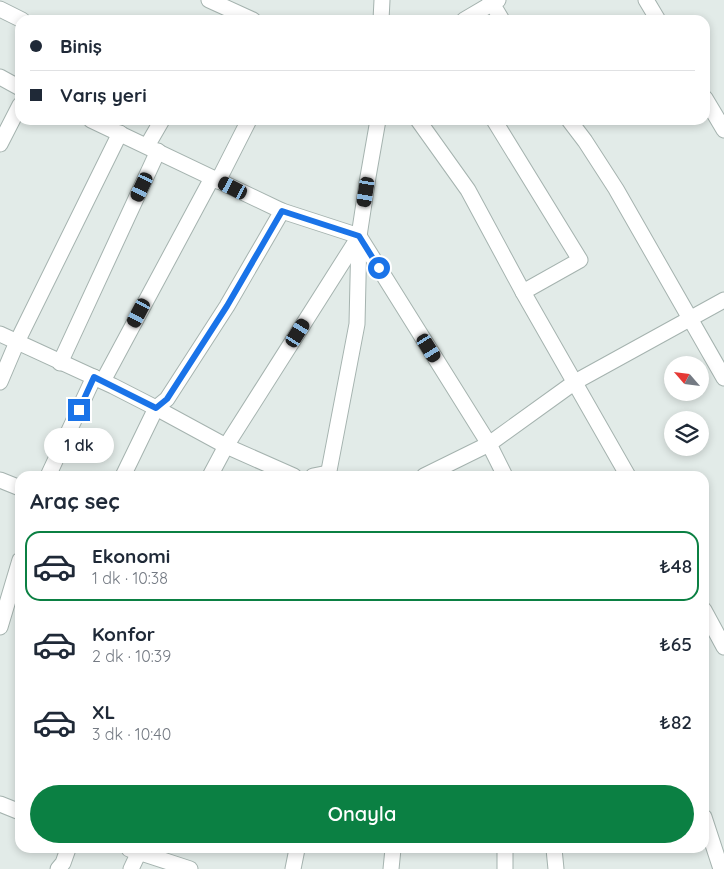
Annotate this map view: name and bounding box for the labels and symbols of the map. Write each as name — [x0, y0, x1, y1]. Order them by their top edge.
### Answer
car — [128, 170, 155, 204]
car — [216, 175, 249, 201]
car — [356, 176, 375, 208]
route start — [368, 257, 390, 279]
car — [125, 296, 152, 330]
car — [283, 316, 312, 350]
car — [414, 331, 443, 365]
north arrow — [664, 356, 709, 401]
route end — [68, 399, 90, 421]
callout: 1 dk — [44, 428, 114, 462]

